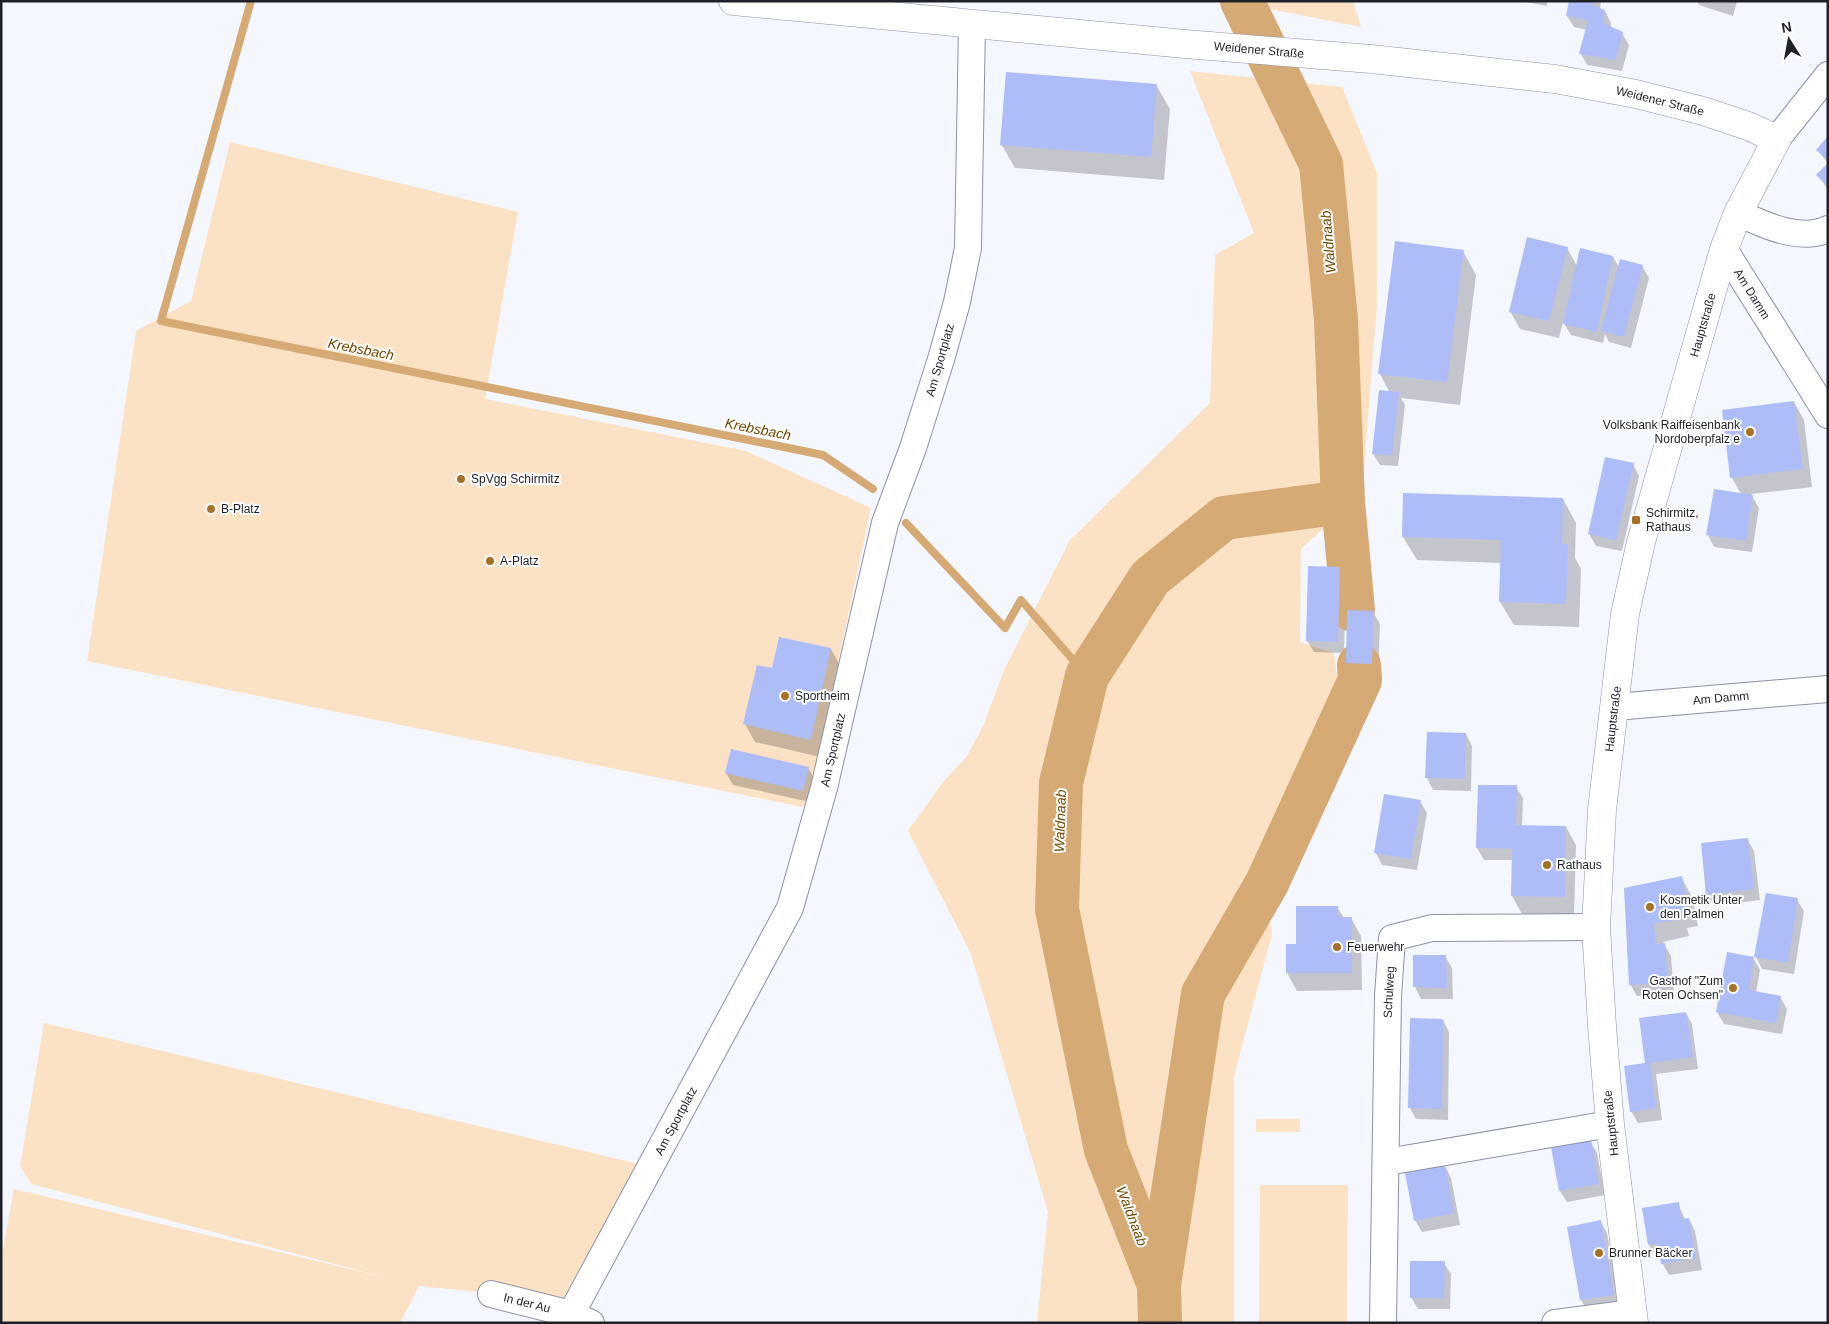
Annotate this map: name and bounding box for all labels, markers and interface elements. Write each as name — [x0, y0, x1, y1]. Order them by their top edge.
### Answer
north arrow — [1764, 15, 1814, 65]
text: N — [1780, 18, 1793, 36]
street label: Weidener Straße — [1213, 39, 1305, 61]
street label: Weidener Straße — [1614, 83, 1706, 119]
water label: Waldnaab — [1317, 210, 1339, 274]
street label: Am Damm — [1731, 266, 1773, 322]
street label: Hauptstraße — [1687, 291, 1719, 359]
street label: Am Sportplatz — [923, 322, 957, 398]
water label: Krebsbach — [327, 335, 396, 363]
water label: Krebsbach — [724, 415, 793, 443]
place label: Volksbank Raiffeisenbank Nordoberpfalz e — [1603, 418, 1741, 446]
marker: Volksbank Raiffeisenbank Nordoberpfalz e — [1744, 426, 1756, 438]
place label: SpVgg Schirmitz — [471, 472, 560, 486]
marker: SpVgg Schirmitz — [455, 473, 467, 485]
place label: B-Platz — [221, 502, 260, 516]
marker: B-Platz — [205, 503, 217, 515]
place label: Schirmitz, Rathaus — [1646, 506, 1699, 534]
marker: Schirmitz, Rathaus — [1630, 514, 1642, 526]
place label: A-Platz — [500, 554, 539, 568]
marker: A-Platz — [484, 555, 496, 567]
street label: Hauptstraße — [1602, 685, 1624, 753]
place label: Sportheim — [795, 689, 850, 703]
street label: Am Damm — [1692, 689, 1750, 707]
marker: Sportheim — [779, 690, 791, 702]
street label: Am Sportplatz — [818, 712, 848, 788]
water label: Waldnaab — [1051, 789, 1069, 853]
place label: Rathaus — [1557, 858, 1602, 872]
marker: Rathaus — [1541, 859, 1553, 871]
place label: Kosmetik Unter den Palmen — [1660, 893, 1742, 921]
marker: Kosmetik Unter den Palmen — [1644, 901, 1656, 913]
place label: Feuerwehr — [1347, 940, 1404, 954]
marker: Feuerwehr — [1331, 941, 1343, 953]
street label: Schulweg — [1381, 966, 1397, 1018]
place label: Gasthof "Zum Roten Ochsen" — [1642, 974, 1723, 1002]
marker: Gasthof "Zum Roten Ochsen" — [1727, 982, 1739, 994]
street label: Am Sportplatz — [652, 1084, 700, 1158]
street label: Hauptstraße — [1601, 1089, 1621, 1157]
water label: Waldnaab — [1113, 1184, 1151, 1248]
place label: Brunner Bäcker — [1609, 1246, 1692, 1260]
marker: Brunner Bäcker — [1593, 1247, 1605, 1259]
street label: In der Au — [502, 1290, 552, 1316]

